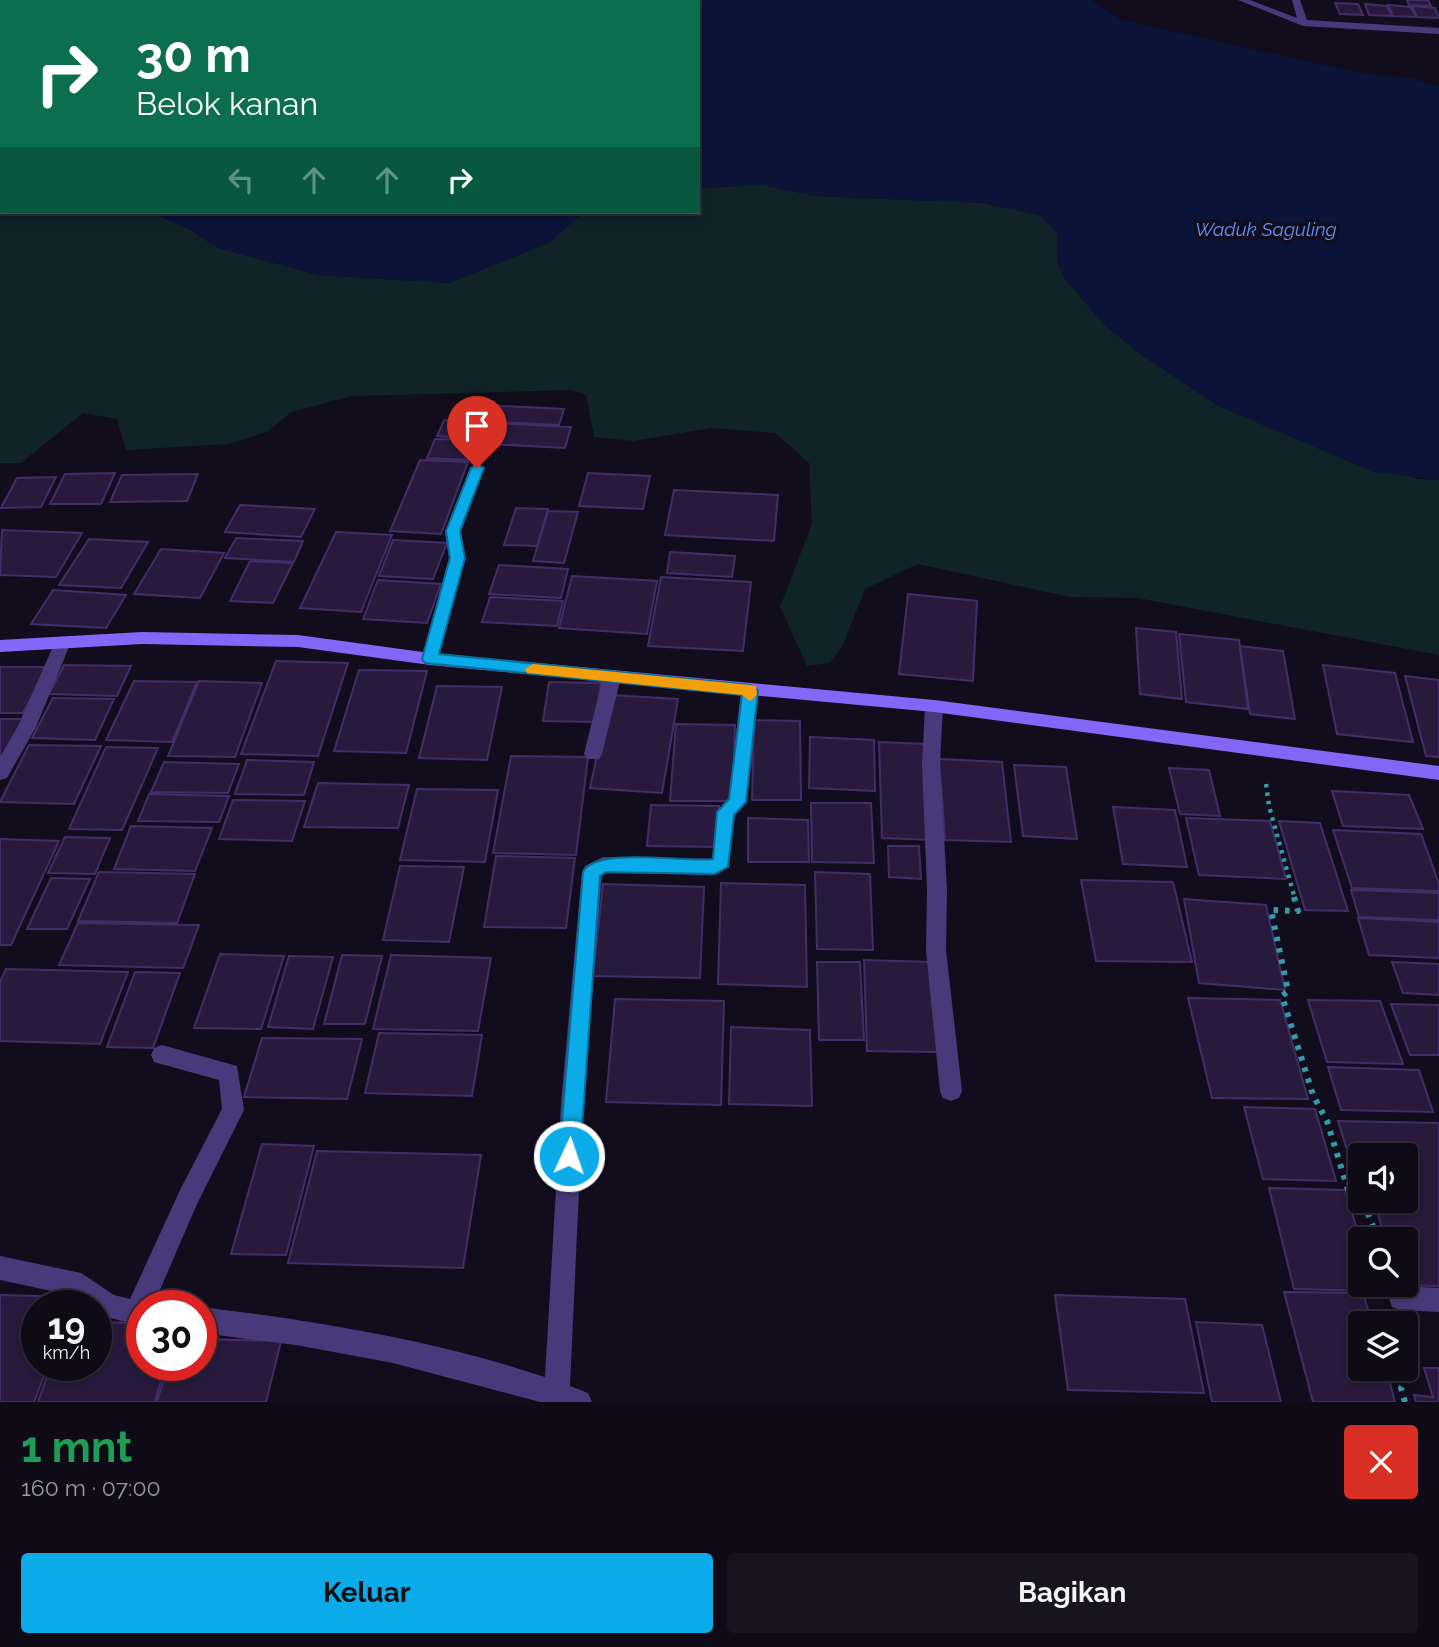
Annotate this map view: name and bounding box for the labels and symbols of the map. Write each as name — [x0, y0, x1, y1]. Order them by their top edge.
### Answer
water label: Waduk Saguling — [1195, 218, 1337, 240]
pin — [447, 396, 507, 468]
position arrow — [532, 1119, 606, 1193]
speed limit sign: 30 — [126, 1290, 217, 1381]

